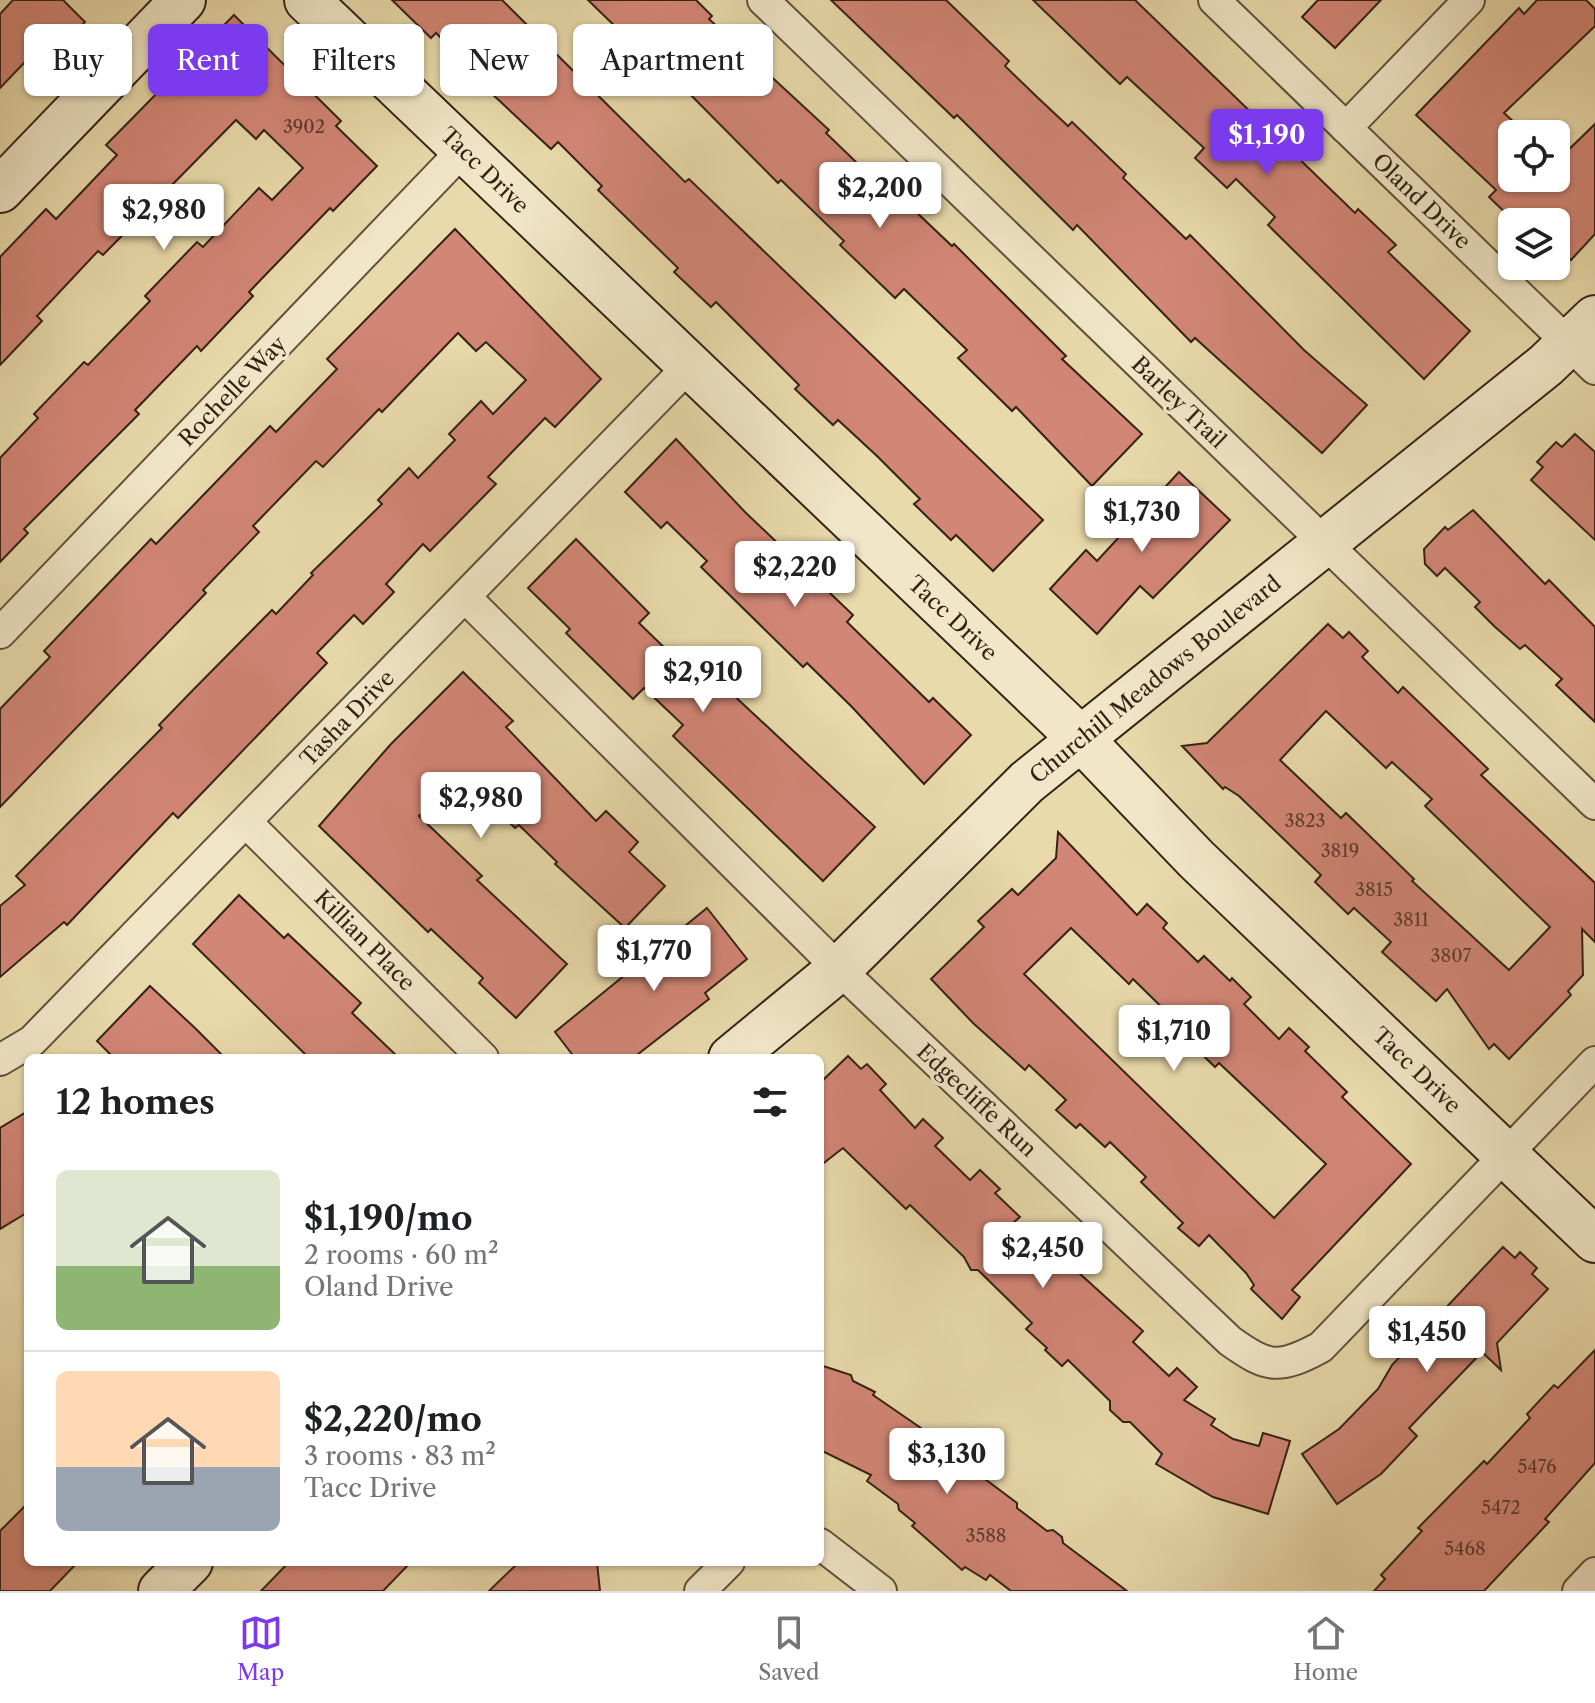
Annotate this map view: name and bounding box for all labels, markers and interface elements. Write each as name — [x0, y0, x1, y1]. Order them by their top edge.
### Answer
chip: Buy — [24, 24, 132, 96]
chip: Rent — [148, 24, 268, 96]
chip: Filters — [284, 24, 424, 96]
chip: New — [440, 24, 557, 96]
chip: Apartment — [573, 24, 773, 96]
pin: $1,190 — [1202, 109, 1332, 177]
house number: 3902 — [283, 116, 325, 138]
text: $1,190 — [1228, 119, 1306, 151]
map controls — [1498, 120, 1570, 280]
button: locate — [1498, 120, 1570, 192]
street label: Tacc Drive — [435, 122, 534, 219]
street label: Oland Drive — [1367, 148, 1477, 255]
pin: $2,200 — [815, 162, 945, 230]
text: $2,200 — [837, 172, 923, 204]
pin: $2,980 — [99, 184, 229, 252]
text: $2,980 — [122, 194, 206, 226]
button: layers — [1498, 208, 1570, 280]
street label: Rochelle Way — [173, 330, 292, 452]
street label: Barley Trail — [1126, 351, 1232, 454]
pin: $1,730 — [1077, 486, 1207, 554]
text: $1,730 — [1103, 496, 1181, 528]
pin: $2,220 — [730, 541, 860, 609]
text: $2,220 — [753, 551, 837, 583]
street label: Tacc Drive — [902, 570, 1003, 666]
street label: Churchill Meadows Boulevard — [1024, 570, 1286, 789]
pin: $2,910 — [638, 646, 768, 714]
text: $2,910 — [663, 656, 743, 688]
street label: Tasha Drive — [295, 664, 400, 772]
pin: $2,980 — [416, 772, 546, 840]
text: $2,980 — [439, 782, 523, 814]
house number: 3823 — [1285, 810, 1325, 832]
house number: 3819 — [1321, 840, 1359, 862]
house number: 3815 — [1355, 879, 1393, 901]
street label: Killian Place — [309, 884, 421, 996]
house number: 3811 — [1393, 909, 1429, 931]
pin: $1,770 — [589, 925, 719, 993]
text: $1,770 — [616, 935, 692, 967]
house number: 3807 — [1431, 945, 1472, 967]
pin: $1,710 — [1109, 1005, 1239, 1073]
text: $1,710 — [1137, 1015, 1211, 1047]
street label: Tacc Drive — [1367, 1022, 1466, 1119]
street label: Edgecliffe Run — [911, 1038, 1042, 1163]
icon: filters — [748, 1080, 792, 1124]
text: 12 homes — [56, 1081, 215, 1123]
text: $1,190/mo — [304, 1197, 473, 1239]
icon: home — [120, 1202, 216, 1298]
pin: $2,450 — [978, 1222, 1108, 1290]
text: $2,450 — [1001, 1232, 1085, 1264]
text: 2 rooms · 60 m² — [304, 1239, 499, 1271]
text: Oland Drive — [304, 1271, 453, 1303]
pin: $1,450 — [1362, 1306, 1492, 1374]
text: $1,450 — [1387, 1316, 1467, 1348]
text: $2,220/mo — [304, 1398, 482, 1440]
icon: home — [120, 1403, 216, 1499]
pin: $3,130 — [882, 1428, 1012, 1496]
text: $3,130 — [907, 1438, 987, 1470]
text: 3 rooms · 83 m² — [304, 1440, 496, 1472]
house number: 5476 — [1517, 1456, 1557, 1478]
text: Tacc Drive — [304, 1472, 437, 1504]
house number: 5472 — [1481, 1497, 1521, 1519]
house number: 3588 — [965, 1525, 1007, 1547]
house number: 5468 — [1444, 1538, 1486, 1560]
tab: Map — [237, 1611, 284, 1686]
tab: Saved — [758, 1611, 819, 1686]
tab: Home — [1293, 1611, 1358, 1686]

